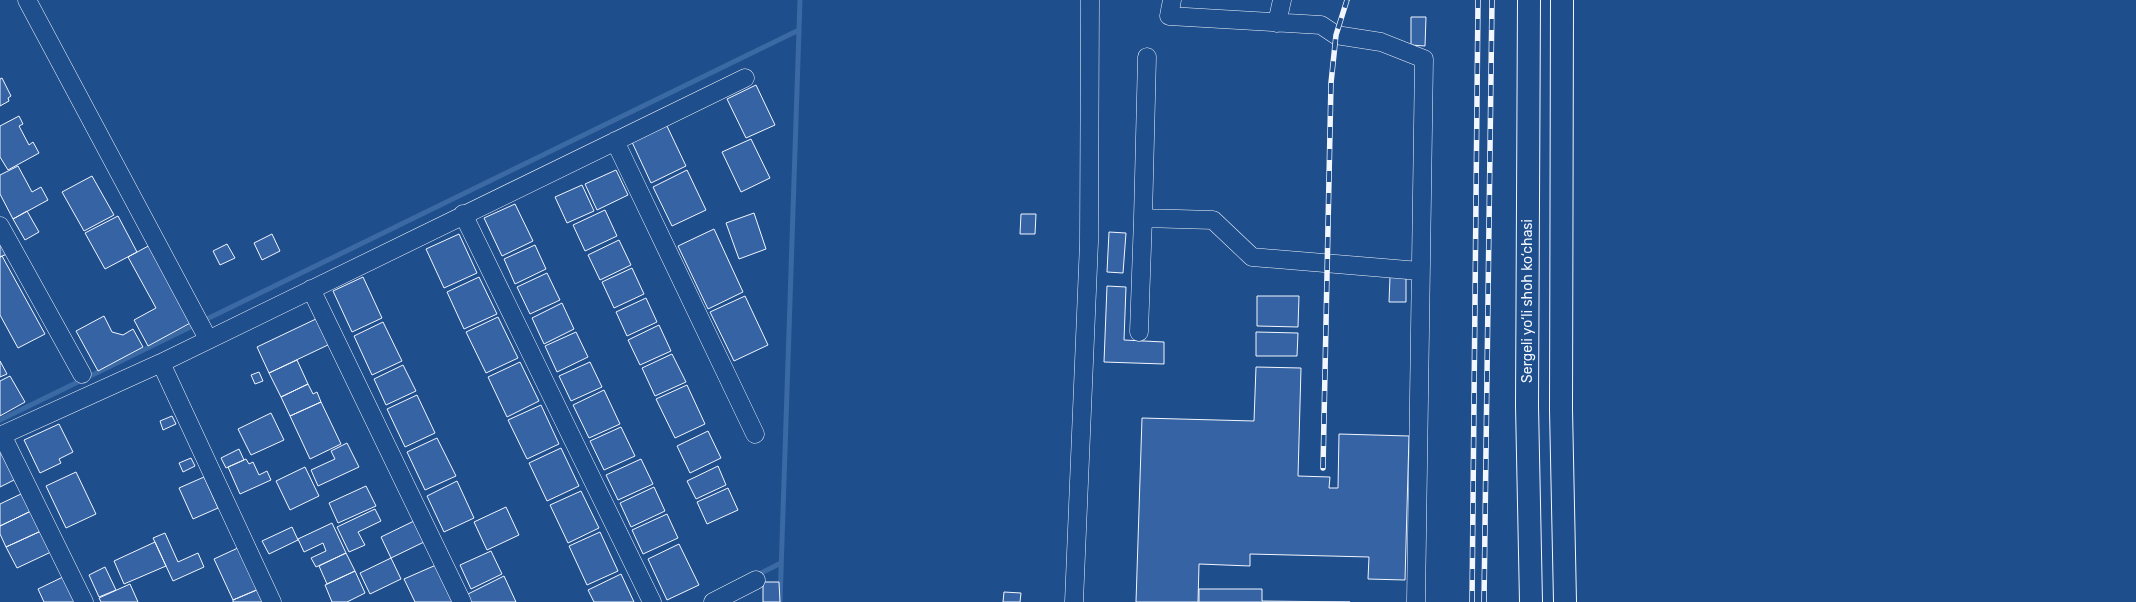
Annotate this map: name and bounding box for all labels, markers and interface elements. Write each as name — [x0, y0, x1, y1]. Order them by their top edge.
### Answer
street label: Sergeli yo‘li shoh ko‘chasi — [1519, 219, 1536, 383]

